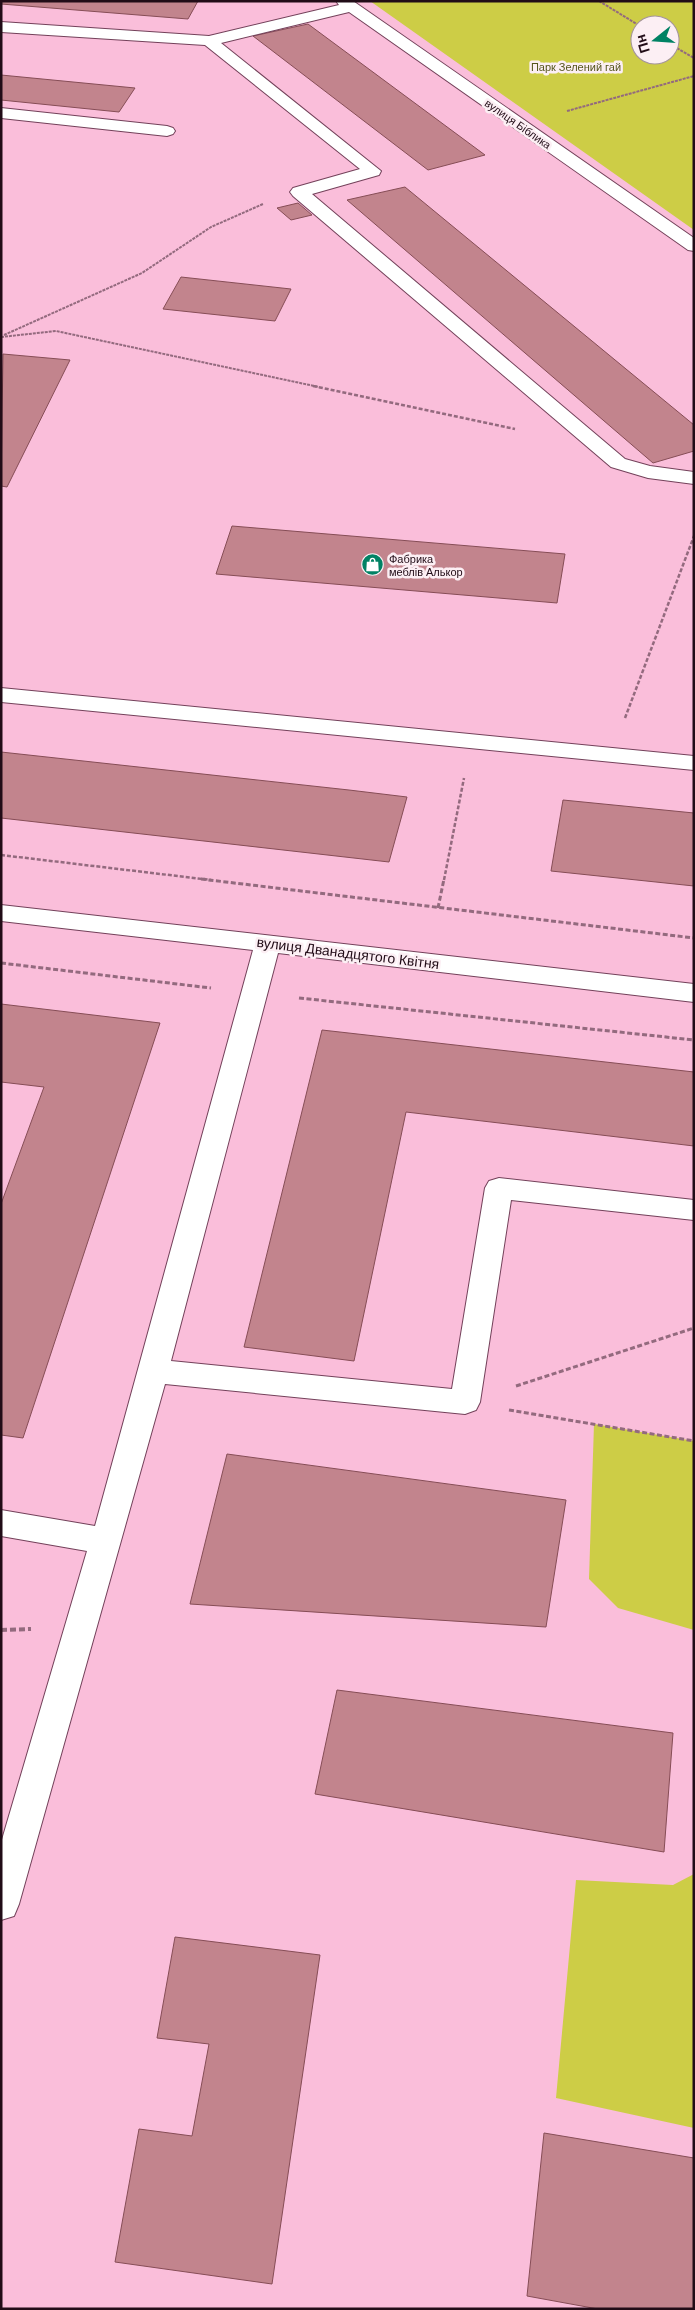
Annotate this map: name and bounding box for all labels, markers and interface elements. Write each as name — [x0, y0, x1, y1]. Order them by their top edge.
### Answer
north arrow — [630, 15, 680, 65]
text: Пн — [631, 32, 654, 55]
park label: Парк Зелений гай — [531, 60, 621, 74]
street label: вулиця Біблика — [482, 96, 555, 153]
place label: Фабрика меблів Алькор — [389, 552, 463, 579]
shop icon: Фабрика меблів Алькор — [361, 553, 385, 577]
street label: вулиця Дванадцятого Квітня — [256, 933, 440, 973]

